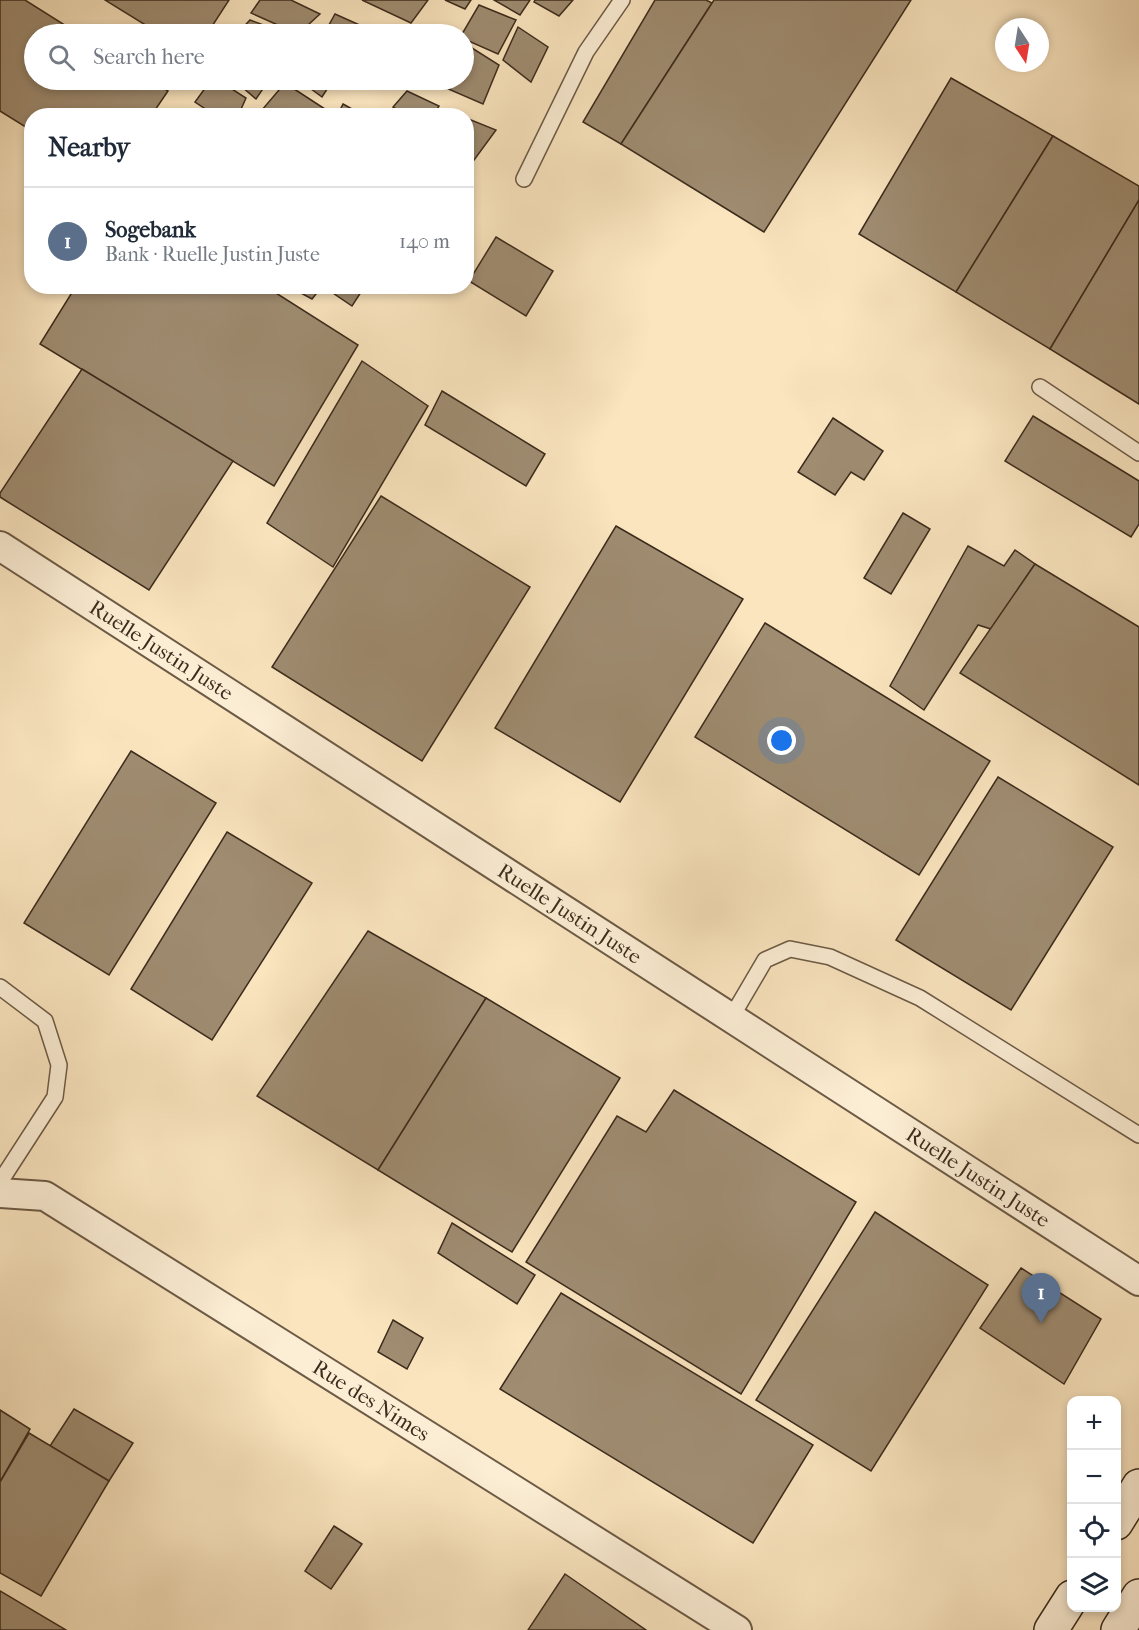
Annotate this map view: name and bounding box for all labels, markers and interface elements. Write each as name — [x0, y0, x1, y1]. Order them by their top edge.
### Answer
north arrow — [995, 18, 1049, 72]
search box — [24, 24, 474, 90]
icon: search — [45, 41, 78, 74]
text: Search here — [93, 44, 205, 70]
text: Nearby — [48, 132, 130, 163]
text: Sogebank — [105, 217, 196, 243]
text: 1 — [64, 230, 71, 253]
text: 140 m — [399, 230, 450, 253]
text: Bank · Ruelle Justin Juste — [105, 243, 320, 266]
street label: Ruelle Justin Juste — [85, 595, 238, 705]
your location — [767, 726, 796, 755]
street label: Ruelle Justin Juste — [493, 858, 646, 969]
street label: Ruelle Justin Juste — [902, 1122, 1054, 1232]
pin: 1 — [1022, 1274, 1060, 1323]
street label: Rue des Nimes — [308, 1355, 434, 1446]
map controls — [1067, 1396, 1121, 1612]
button: + — [1067, 1396, 1121, 1450]
button: − — [1067, 1450, 1121, 1504]
button: locate — [1067, 1504, 1121, 1558]
button: layers — [1067, 1558, 1121, 1612]

